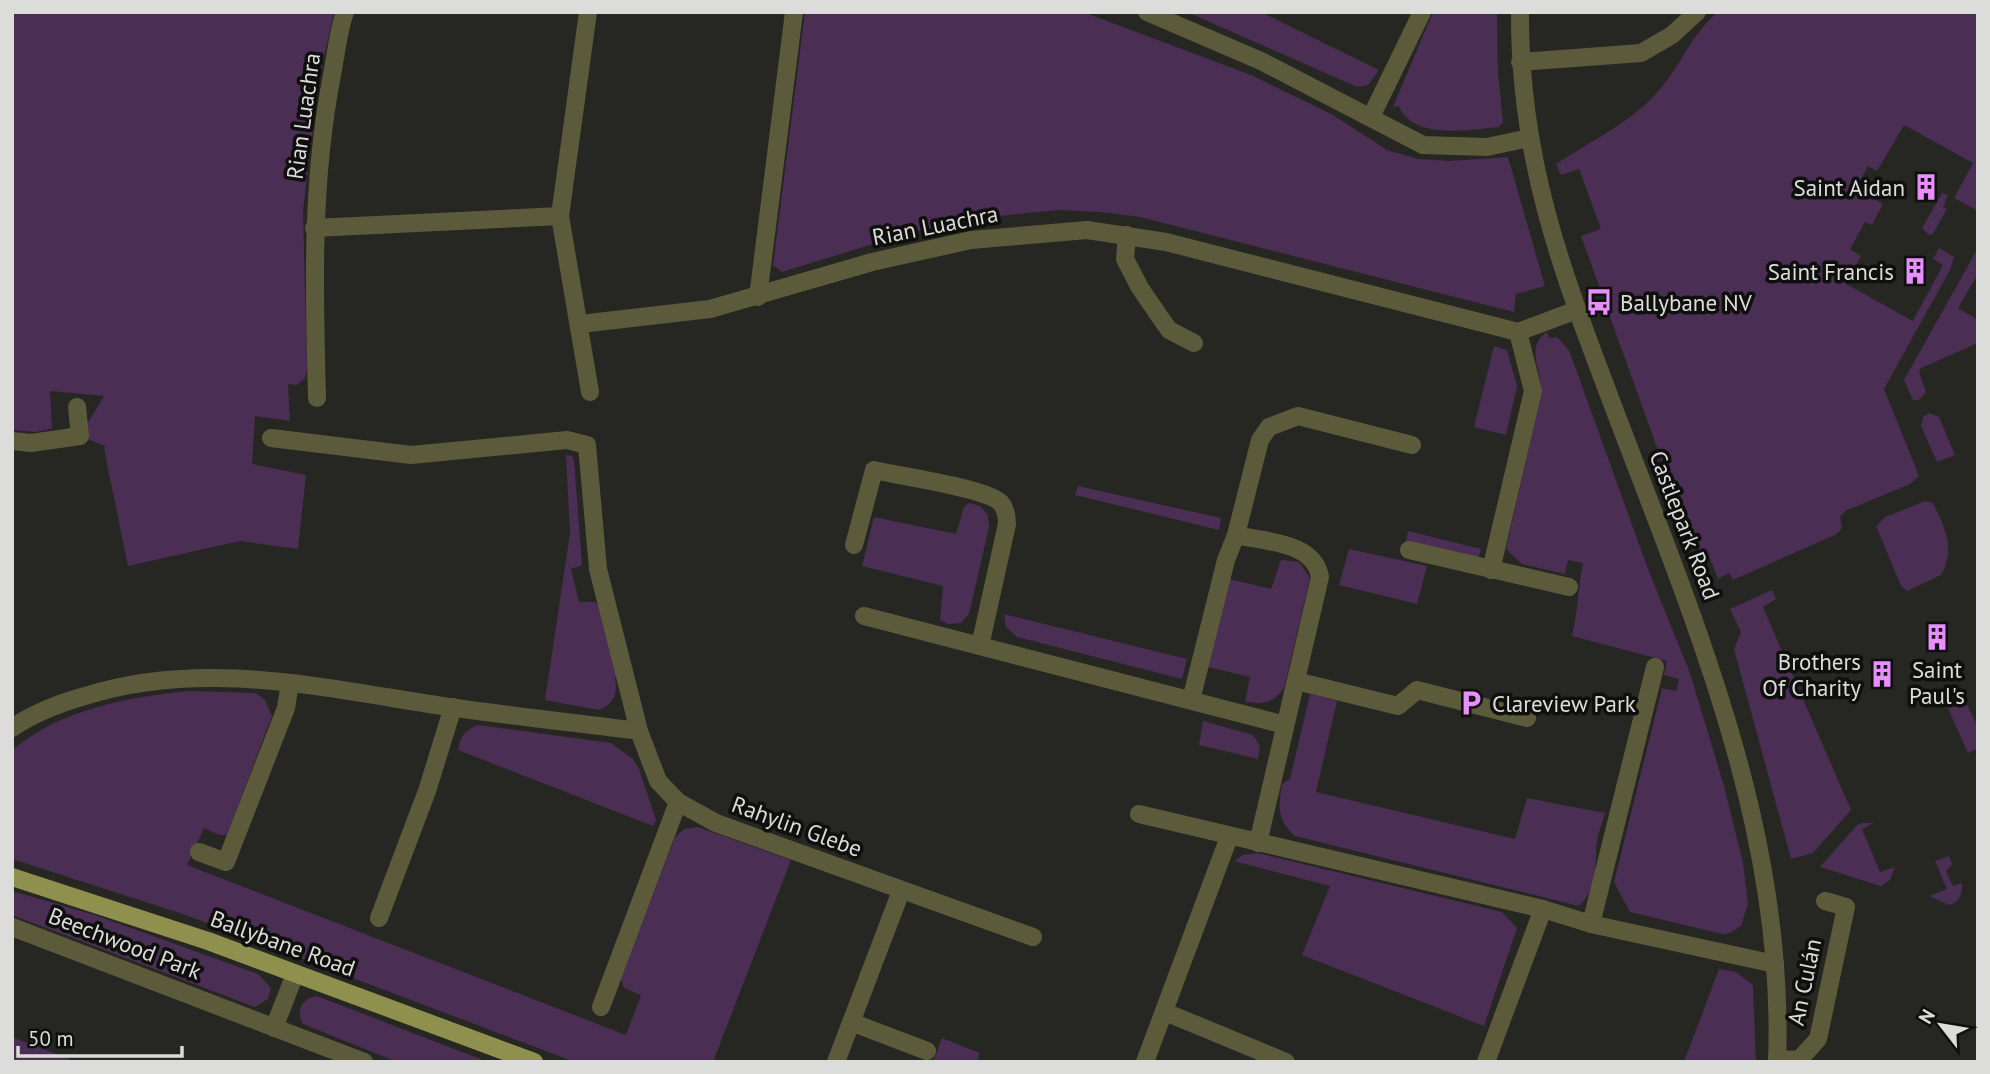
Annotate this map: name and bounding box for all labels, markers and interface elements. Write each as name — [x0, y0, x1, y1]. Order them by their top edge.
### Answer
street label: Rian Luachra — [280, 51, 326, 181]
building icon: Saint Aidan — [1911, 172, 1941, 202]
place label: Saint Aidan — [1793, 173, 1905, 202]
street label: Rian Luachra — [870, 199, 1000, 251]
building icon: Saint Francis — [1900, 256, 1930, 286]
place label: Saint Francis — [1768, 257, 1894, 286]
bus stop icon: Ballybane NV — [1584, 287, 1614, 317]
place label: Ballybane NV — [1620, 288, 1753, 317]
street label: Castlepark Road — [1643, 447, 1727, 603]
building icon: Saint Paul's — [1922, 622, 1952, 652]
place label: Brothers Of Charity — [1762, 647, 1861, 702]
place label: Saint Paul's — [1909, 655, 1965, 710]
building icon: Brothers Of Charity — [1867, 659, 1897, 689]
parking icon: Clareview Park — [1456, 688, 1486, 718]
place label: Clareview Park — [1492, 689, 1636, 718]
street label: Rahylin Glebe — [728, 789, 866, 863]
street label: Beechwood Park — [44, 901, 206, 985]
street label: Ballybane Road — [207, 903, 359, 983]
street label: An Culán — [1781, 936, 1827, 1028]
north arrow — [1906, 990, 1976, 1060]
text: N — [1913, 1005, 1940, 1028]
scale bar — [18, 1014, 182, 1058]
text: 50 m — [28, 1025, 74, 1052]

